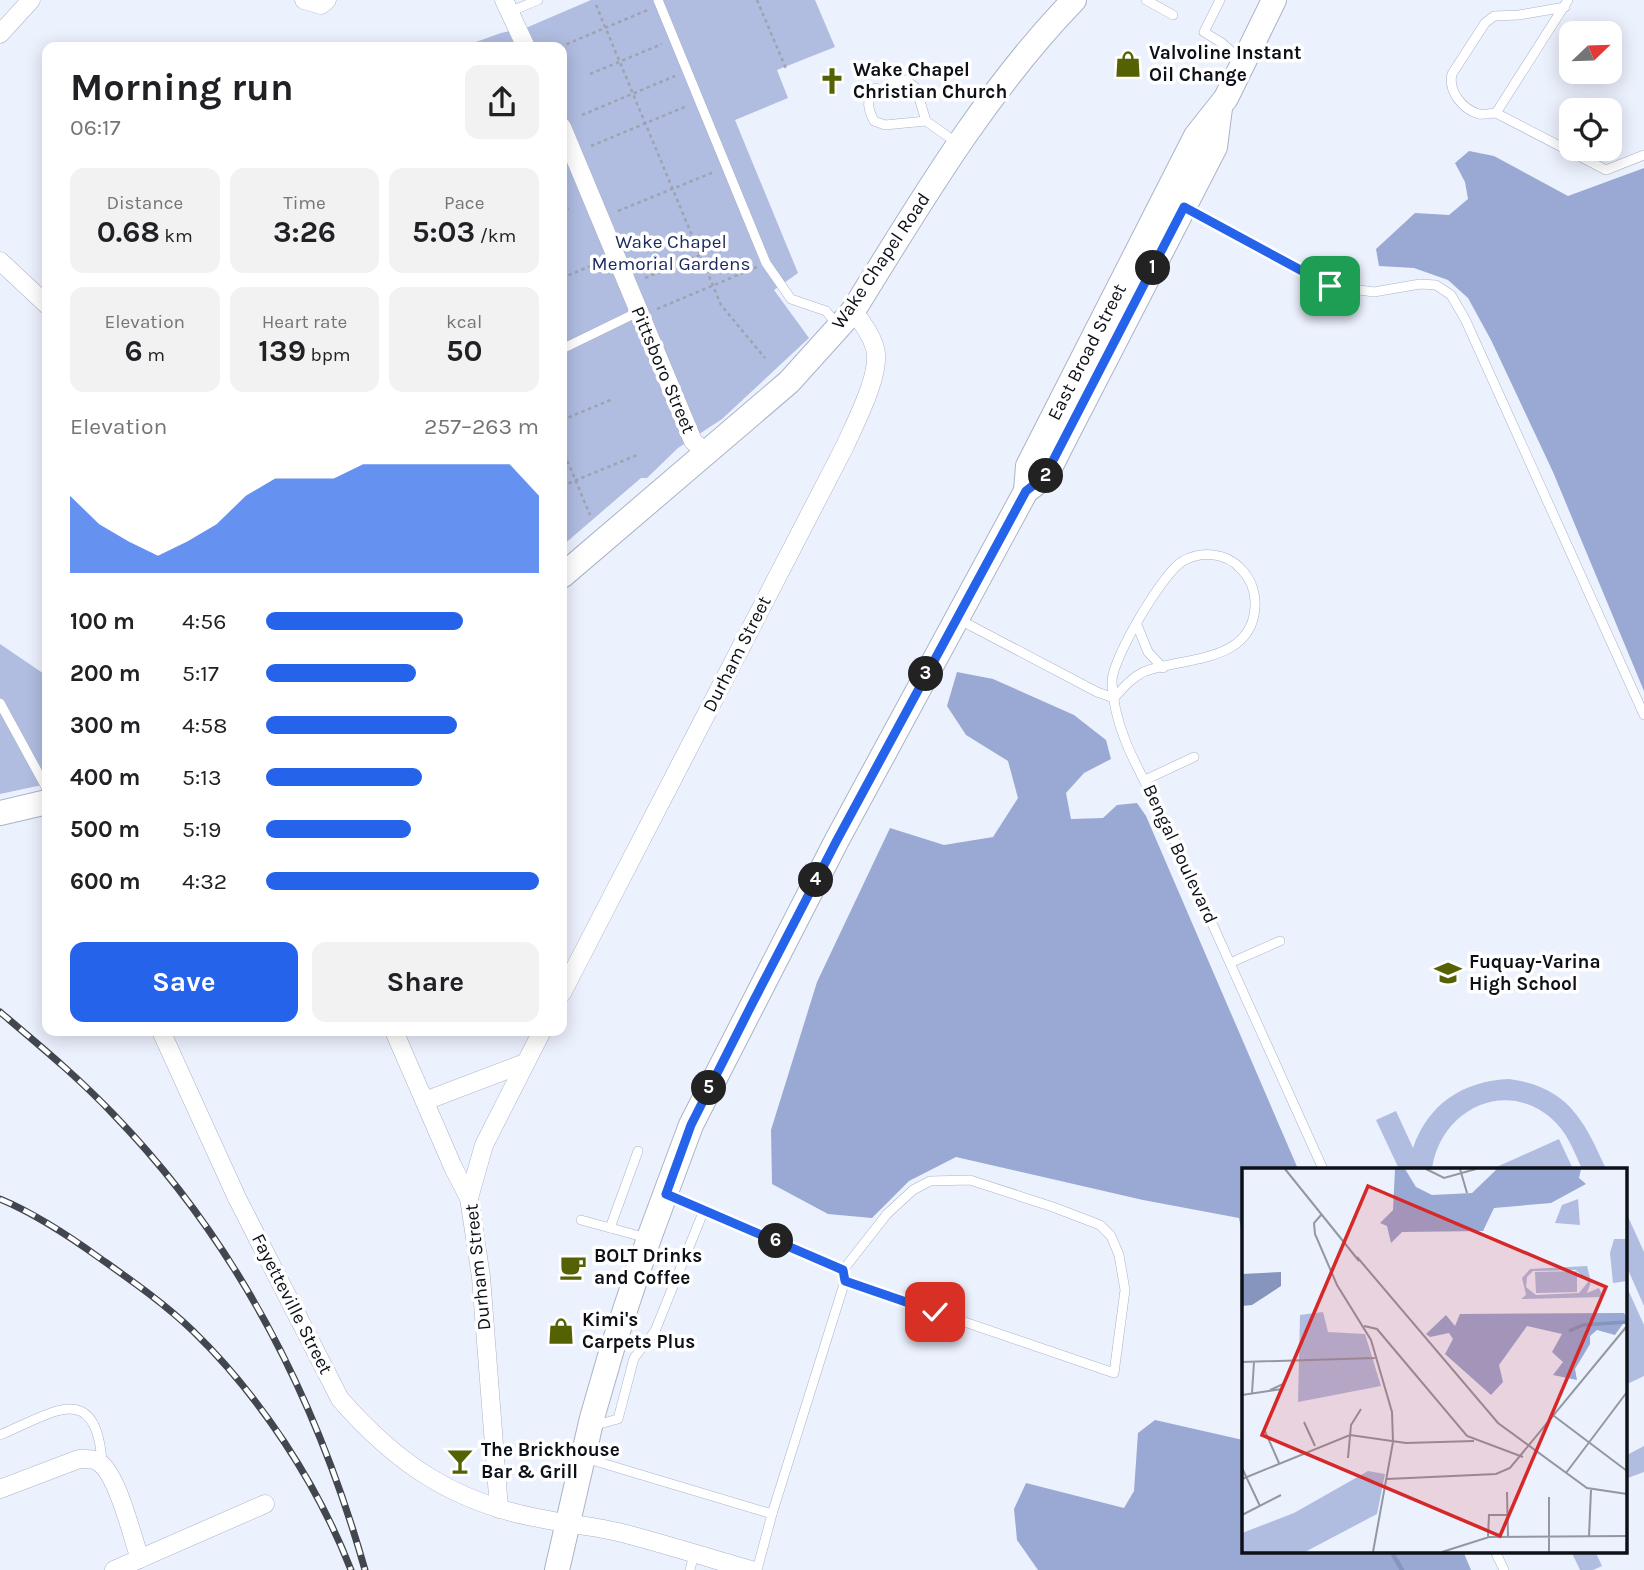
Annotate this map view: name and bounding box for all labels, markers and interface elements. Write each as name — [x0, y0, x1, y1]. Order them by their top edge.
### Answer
north arrow — [1559, 21, 1622, 84]
map controls — [1559, 21, 1622, 161]
place label: Valvoline Instant Oil Change — [1149, 42, 1302, 86]
shop icon: Valvoline Instant Oil Change — [1113, 49, 1143, 79]
place label: Wake Chapel Christian Church — [853, 59, 1007, 103]
text: Morning run — [70, 65, 294, 110]
button: share — [465, 65, 539, 139]
church icon: Wake Chapel Christian Church — [817, 66, 847, 96]
button: locate — [1559, 98, 1622, 161]
text: 06:17 — [70, 114, 121, 141]
street label: Wake Chapel Road — [827, 189, 935, 333]
text: Distance — [106, 192, 183, 214]
text: Time — [283, 192, 326, 214]
text: Pace — [444, 192, 484, 214]
text: 0.68 — [97, 214, 160, 250]
text: 3:26 — [273, 214, 336, 250]
text: 5:03 — [412, 214, 475, 250]
text: km — [160, 225, 193, 247]
text: /km — [475, 225, 516, 247]
park label: Wake Chapel Memorial Gardens — [592, 231, 750, 275]
pin: 1 — [1136, 250, 1170, 286]
text: 1 — [1149, 256, 1156, 278]
pin — [1300, 256, 1360, 316]
icon: arrive — [1311, 267, 1349, 305]
street label: East Broad Street — [1043, 280, 1131, 424]
street label: Pittsboro Street — [626, 303, 700, 437]
text: Elevation — [105, 311, 185, 333]
text: Heart rate — [262, 311, 347, 333]
text: kcal — [446, 311, 482, 333]
text: 6 — [125, 333, 143, 369]
text: 139 — [258, 333, 306, 369]
text: 50 — [446, 333, 482, 369]
text: m — [143, 344, 165, 366]
text: bpm — [306, 344, 351, 366]
text: Elevation — [70, 413, 167, 440]
text: 257–263 m — [424, 413, 539, 440]
pin: 2 — [1028, 458, 1064, 494]
text: 2 — [1040, 464, 1051, 486]
street label: Durham Street — [698, 592, 776, 716]
text: 100 m — [70, 608, 135, 635]
text: 4:56 — [182, 608, 226, 635]
pin: 3 — [908, 656, 944, 692]
text: 200 m — [70, 660, 141, 687]
text: 5:17 — [182, 660, 219, 687]
text: 3 — [920, 662, 931, 684]
text: 300 m — [70, 712, 141, 739]
text: 4:58 — [182, 712, 227, 739]
text: 400 m — [70, 764, 140, 791]
text: 5:13 — [182, 764, 221, 791]
street label: Bengal Boulevard — [1138, 781, 1222, 927]
text: 500 m — [70, 816, 140, 843]
text: 5:19 — [182, 816, 221, 843]
pin: 4 — [798, 862, 834, 898]
text: 600 m — [70, 868, 141, 895]
text: 4:32 — [182, 868, 227, 895]
text: 4 — [810, 868, 821, 890]
button: Save — [70, 942, 298, 1022]
button: Share — [312, 942, 539, 1022]
place label: Fuquay-Varina High School — [1469, 951, 1601, 995]
school or university icon: Fuquay-Varina High School — [1433, 958, 1463, 988]
pin: 5 — [692, 1070, 726, 1106]
text: 5 — [703, 1076, 714, 1098]
inset map — [1242, 1168, 1626, 1552]
street label: Durham Street — [460, 1203, 496, 1331]
pin: 6 — [758, 1224, 794, 1258]
text: 6 — [770, 1229, 781, 1251]
street label: Fayetteville Street — [247, 1230, 337, 1378]
place label: BOLT Drinks and Coffee — [594, 1245, 702, 1289]
cafe icon: BOLT Drinks and Coffee — [558, 1252, 588, 1282]
pin — [905, 1282, 965, 1342]
icon: check — [916, 1293, 954, 1331]
place label: Kimi's Carpets Plus — [582, 1309, 695, 1353]
shop icon: Kimi's Carpets Plus — [546, 1316, 576, 1346]
place label: The Brickhouse Bar & Grill — [481, 1439, 620, 1483]
bar icon: The Brickhouse Bar & Grill — [445, 1446, 475, 1476]

